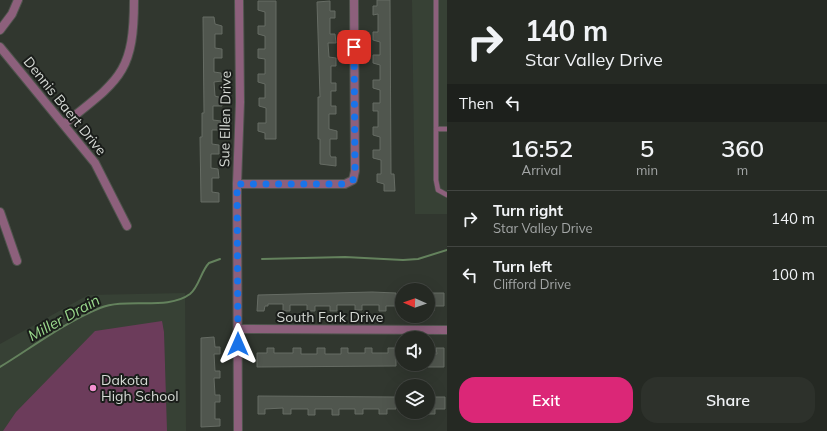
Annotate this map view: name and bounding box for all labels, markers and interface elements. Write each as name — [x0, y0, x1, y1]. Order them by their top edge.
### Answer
text: 140 m — [525, 13, 608, 48]
icon: right — [459, 16, 511, 68]
pin — [337, 30, 371, 64]
icon: arrive — [343, 36, 365, 58]
text: Star Valley Drive — [525, 48, 663, 71]
street label: Dennis Baert Drive — [20, 53, 110, 159]
street label: Sue Ellen Drive — [215, 71, 235, 167]
icon: left — [502, 92, 524, 114]
text: Then — [459, 94, 494, 113]
text: 16:52 — [510, 133, 573, 163]
text: 5 — [640, 133, 654, 163]
text: 360 — [721, 133, 764, 163]
text: Arrival — [522, 162, 561, 178]
text: min — [636, 162, 658, 178]
text: m — [737, 162, 748, 178]
text: Turn right — [493, 201, 563, 220]
icon: right — [459, 208, 481, 230]
text: 140 m — [771, 209, 815, 228]
text: Star Valley Drive — [493, 220, 593, 236]
text: Turn left — [493, 257, 552, 276]
icon: left — [459, 264, 481, 286]
text: 100 m — [771, 265, 815, 284]
text: Clifford Drive — [493, 276, 571, 292]
north arrow — [395, 283, 435, 323]
map controls — [395, 283, 435, 419]
water label: Miller Drain — [25, 290, 103, 345]
street label: South Fork Drive — [277, 308, 383, 326]
position arrow — [217, 323, 259, 365]
button: sound — [395, 331, 435, 371]
place label: Dakota High School — [101, 371, 179, 405]
button: Exit — [459, 377, 633, 423]
button: Share — [641, 377, 815, 423]
button: layers — [395, 379, 435, 419]
marker: Dakota High School — [88, 383, 98, 393]

